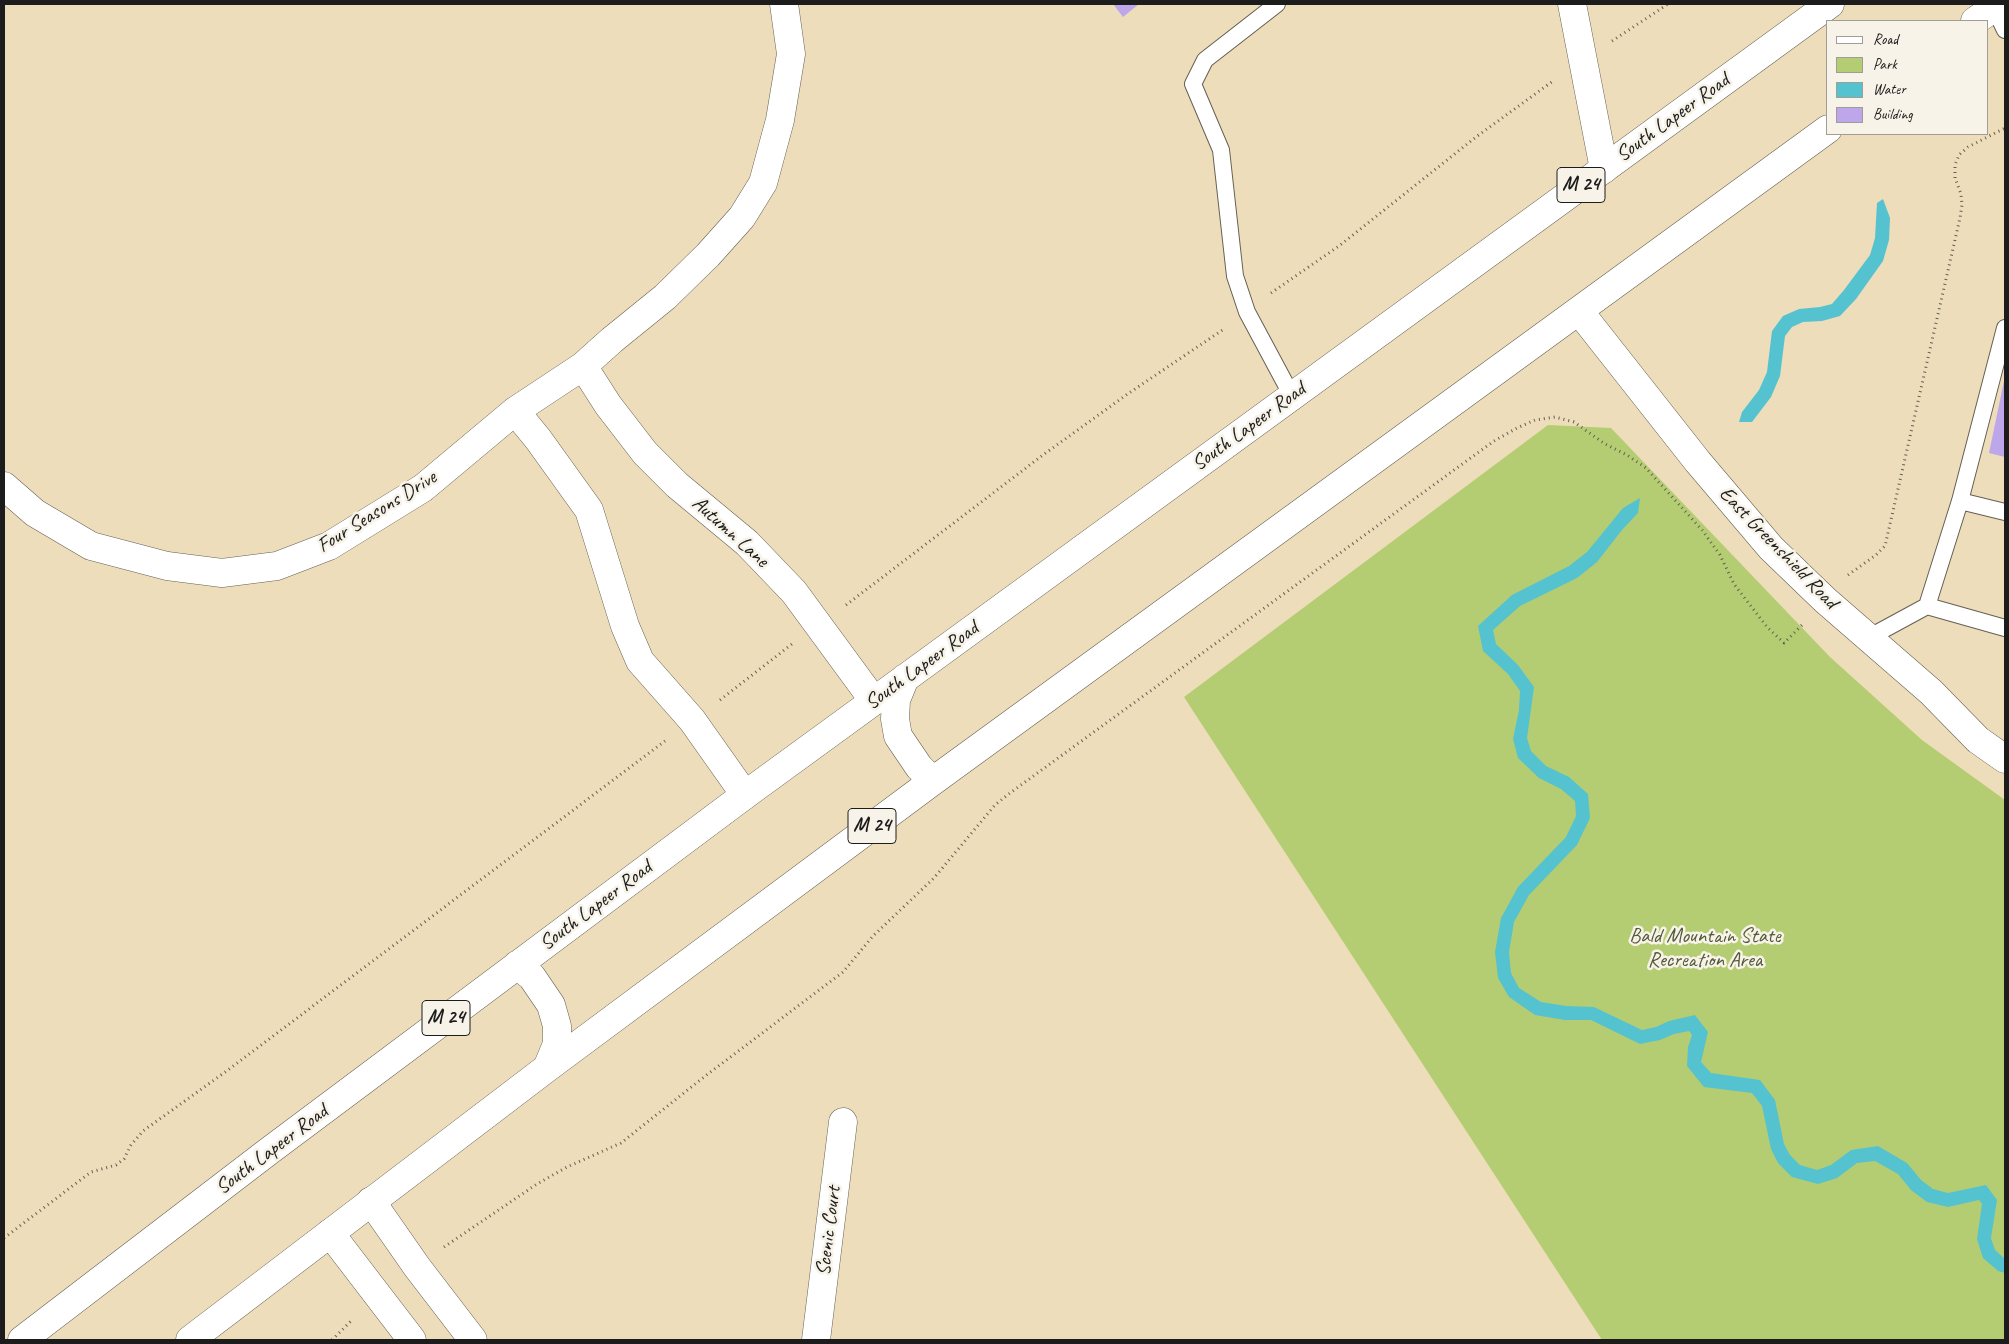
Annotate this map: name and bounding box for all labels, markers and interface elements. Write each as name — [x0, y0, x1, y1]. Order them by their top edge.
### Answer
legend — [1826, 20, 1989, 135]
text: Road — [1873, 30, 1898, 49]
text: Park — [1873, 55, 1897, 74]
street label: South Lapeer Road — [1611, 68, 1735, 168]
text: Water — [1873, 80, 1906, 99]
text: Building — [1873, 105, 1912, 124]
road number: M 24 — [1557, 168, 1605, 202]
street label: South Lapeer Road — [1187, 377, 1311, 477]
street label: Four Seasons Drive — [313, 465, 441, 559]
street label: East Greenshield Road — [1713, 482, 1843, 614]
street label: Autumn Lane — [686, 491, 774, 573]
street label: South Lapeer Road — [860, 616, 984, 716]
road number: M 24 — [848, 808, 896, 844]
street label: South Lapeer Road — [535, 856, 657, 956]
park label: Bald Mountain State Recreation Area — [1629, 923, 1781, 973]
road number: M 24 — [422, 1000, 470, 1036]
street label: South Lapeer Road — [211, 1100, 333, 1200]
street label: Scenic Court — [811, 1185, 847, 1277]

